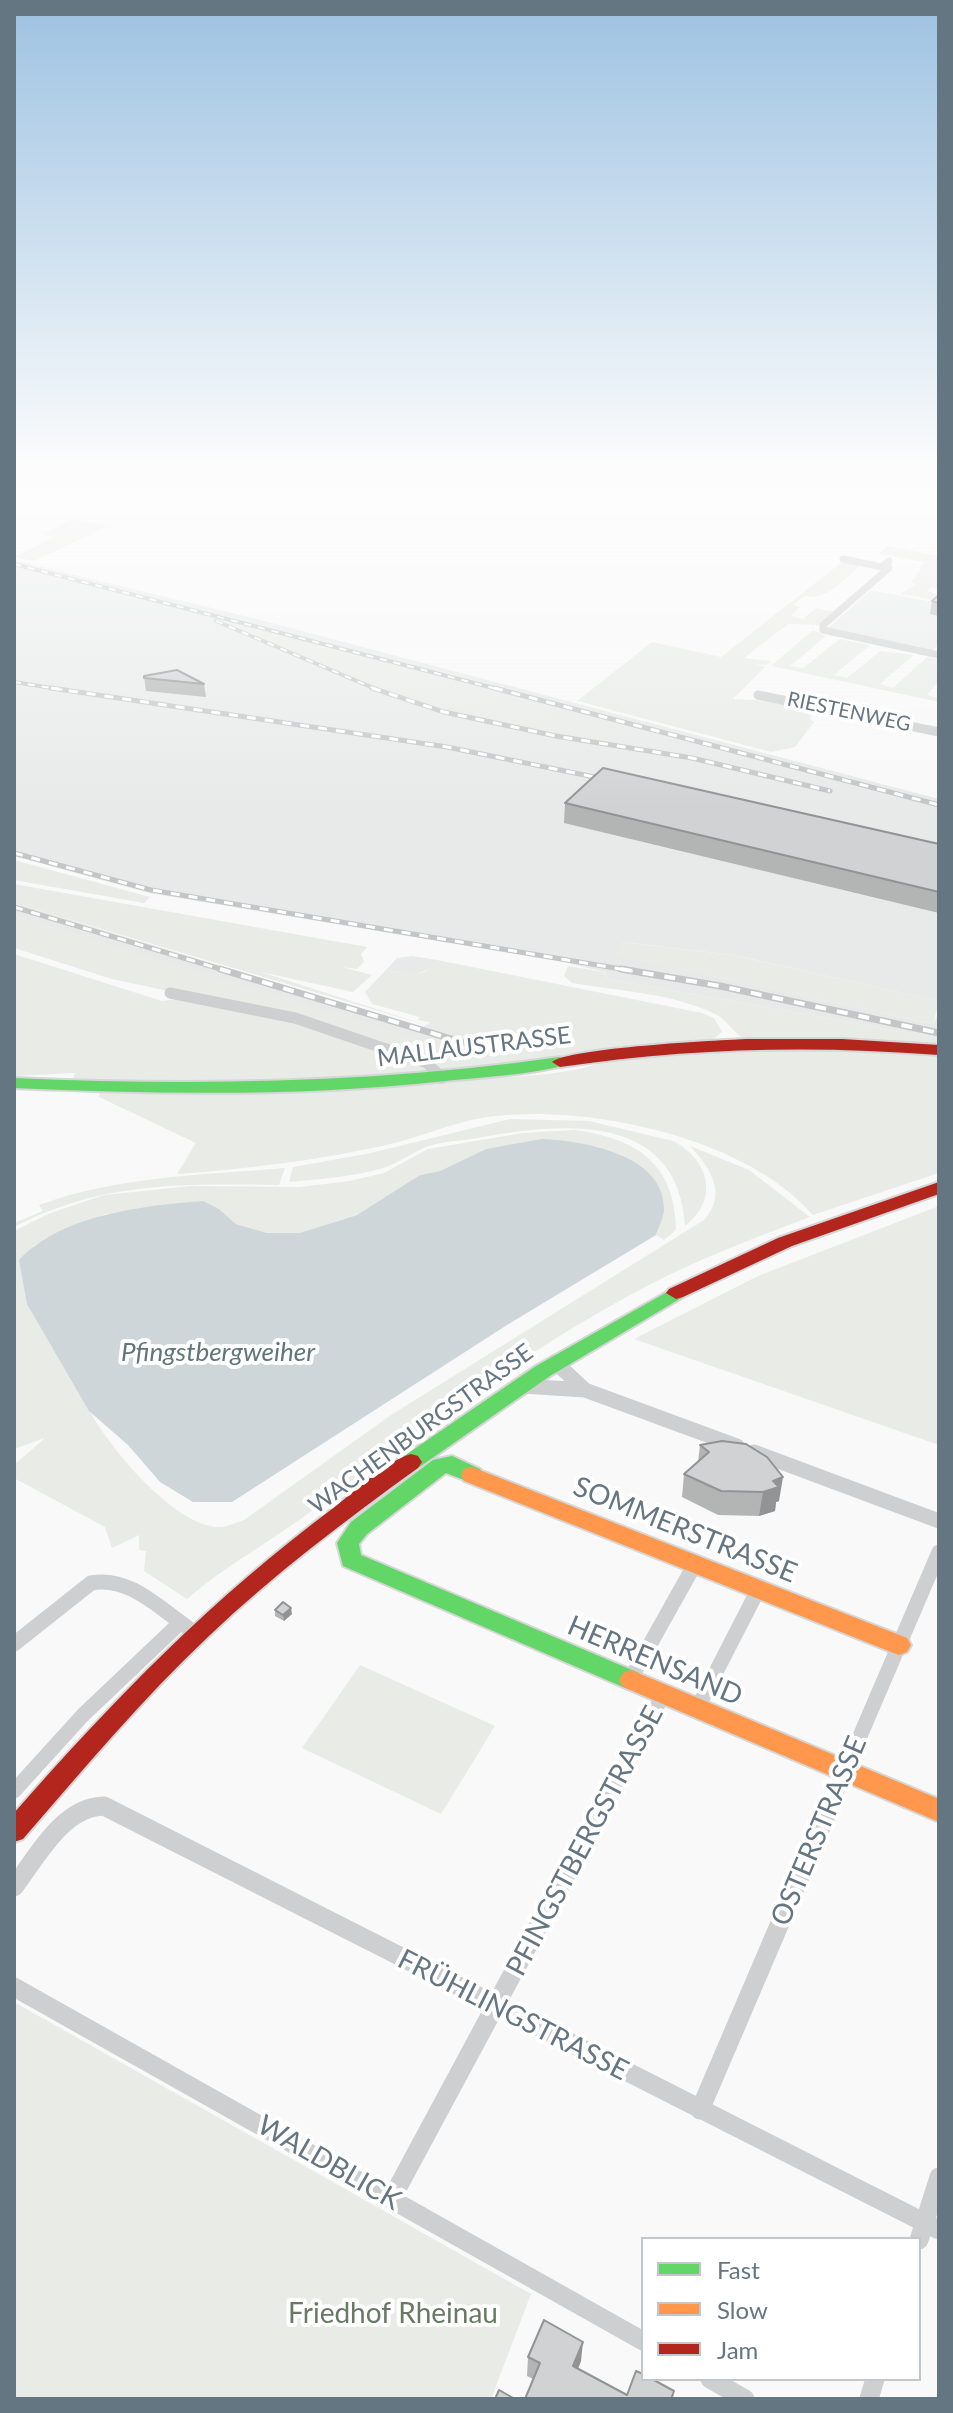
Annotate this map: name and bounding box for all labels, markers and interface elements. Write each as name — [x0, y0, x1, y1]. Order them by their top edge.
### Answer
street label: RIESTENWEG — [785, 687, 913, 737]
street label: MALLAUSTRASSE — [375, 1021, 573, 1073]
water label: Pfingstbergweiher — [121, 1337, 315, 1369]
street label: WACHENBURGSTRASSE — [303, 1338, 539, 1520]
street label: SOMMERSTRASSE — [568, 1470, 802, 1590]
street label: HERRENSAND — [563, 1609, 747, 1713]
street label: PFINGSTBERGSTRASSE — [500, 1700, 670, 1982]
street label: OSTERSTRASSE — [764, 1731, 874, 1931]
street label: FRÜHLINGSTRASSE — [392, 1942, 634, 2088]
street label: WALDBLICK — [251, 2108, 407, 2218]
legend — [641, 2237, 921, 2381]
text: Fast — [717, 2255, 760, 2284]
text: Slow — [717, 2295, 768, 2324]
park label: Friedhof Rheinau — [288, 2297, 498, 2331]
text: Jam — [717, 2335, 758, 2364]

